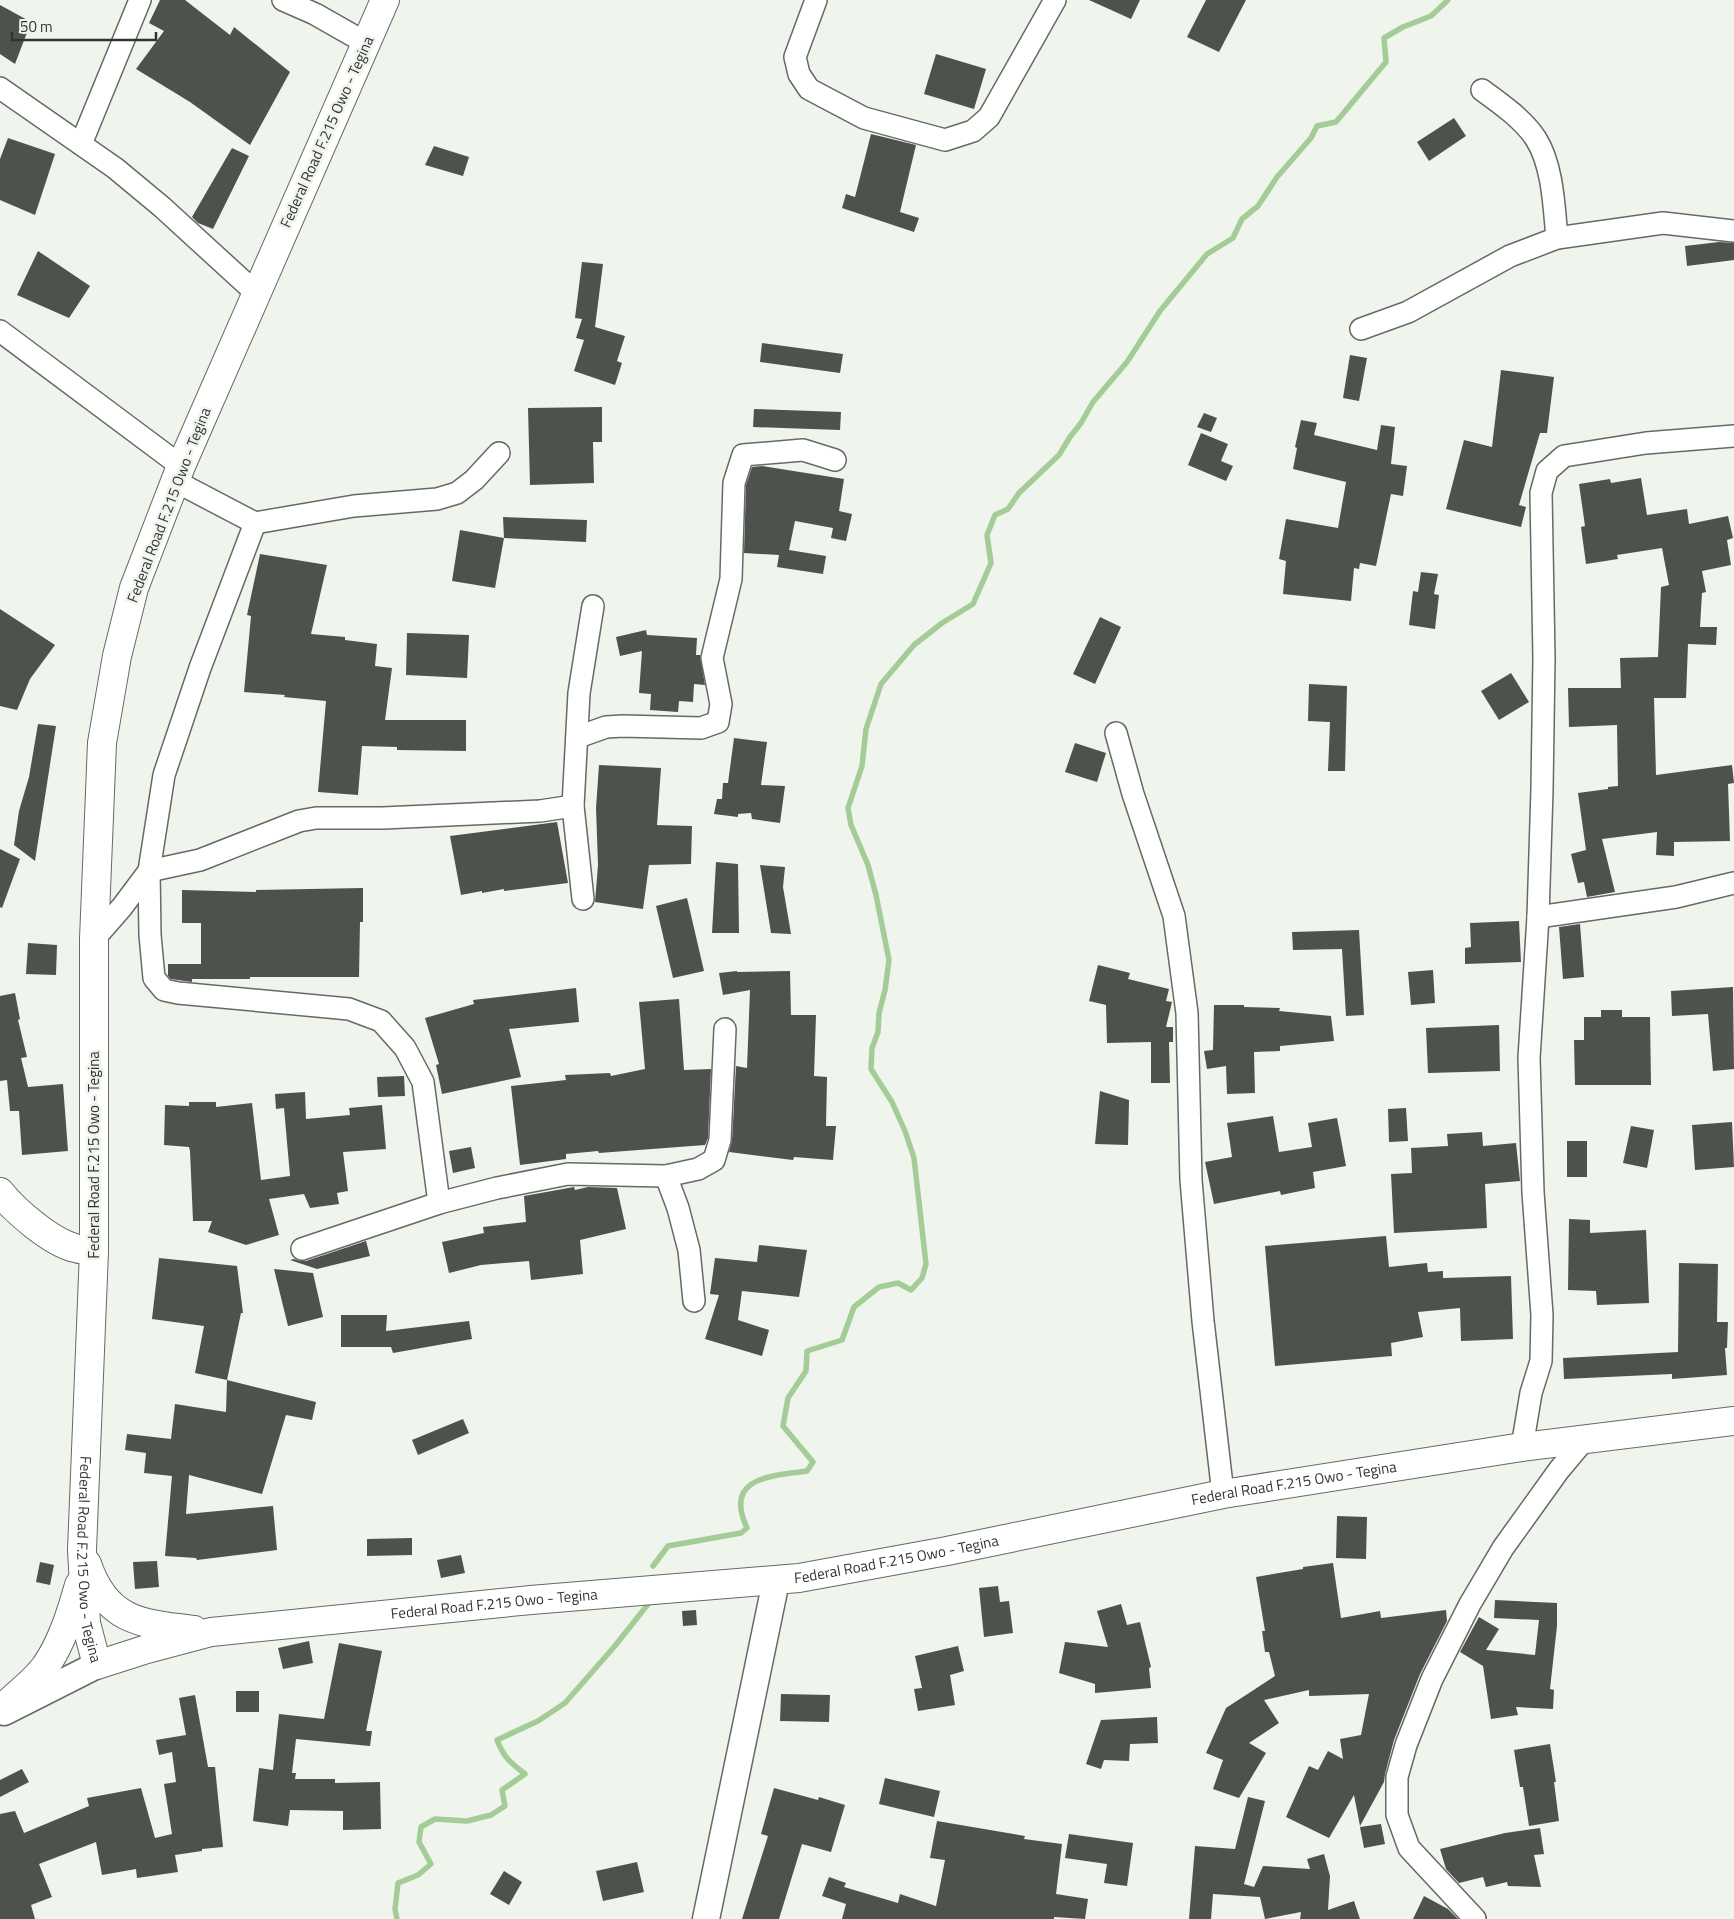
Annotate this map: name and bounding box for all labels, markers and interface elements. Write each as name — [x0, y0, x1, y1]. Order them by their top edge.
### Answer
scale bar — [12, 10, 156, 42]
text: 50 m — [20, 15, 53, 38]
street label: Federal Road F.215 Owo - Tegina — [274, 32, 379, 231]
street label: Federal Road F.215 Owo - Tegina — [121, 403, 217, 606]
street label: Federal Road F.215 Owo - Tegina — [82, 1051, 105, 1259]
street label: Federal Road F.215 Owo - Tegina — [1189, 1455, 1399, 1511]
street label: Federal Road F.215 Owo - Tegina — [71, 1456, 108, 1665]
street label: Federal Road F.215 Owo - Tegina — [793, 1529, 1001, 1589]
street label: Federal Road F.215 Owo - Tegina — [390, 1583, 599, 1625]

